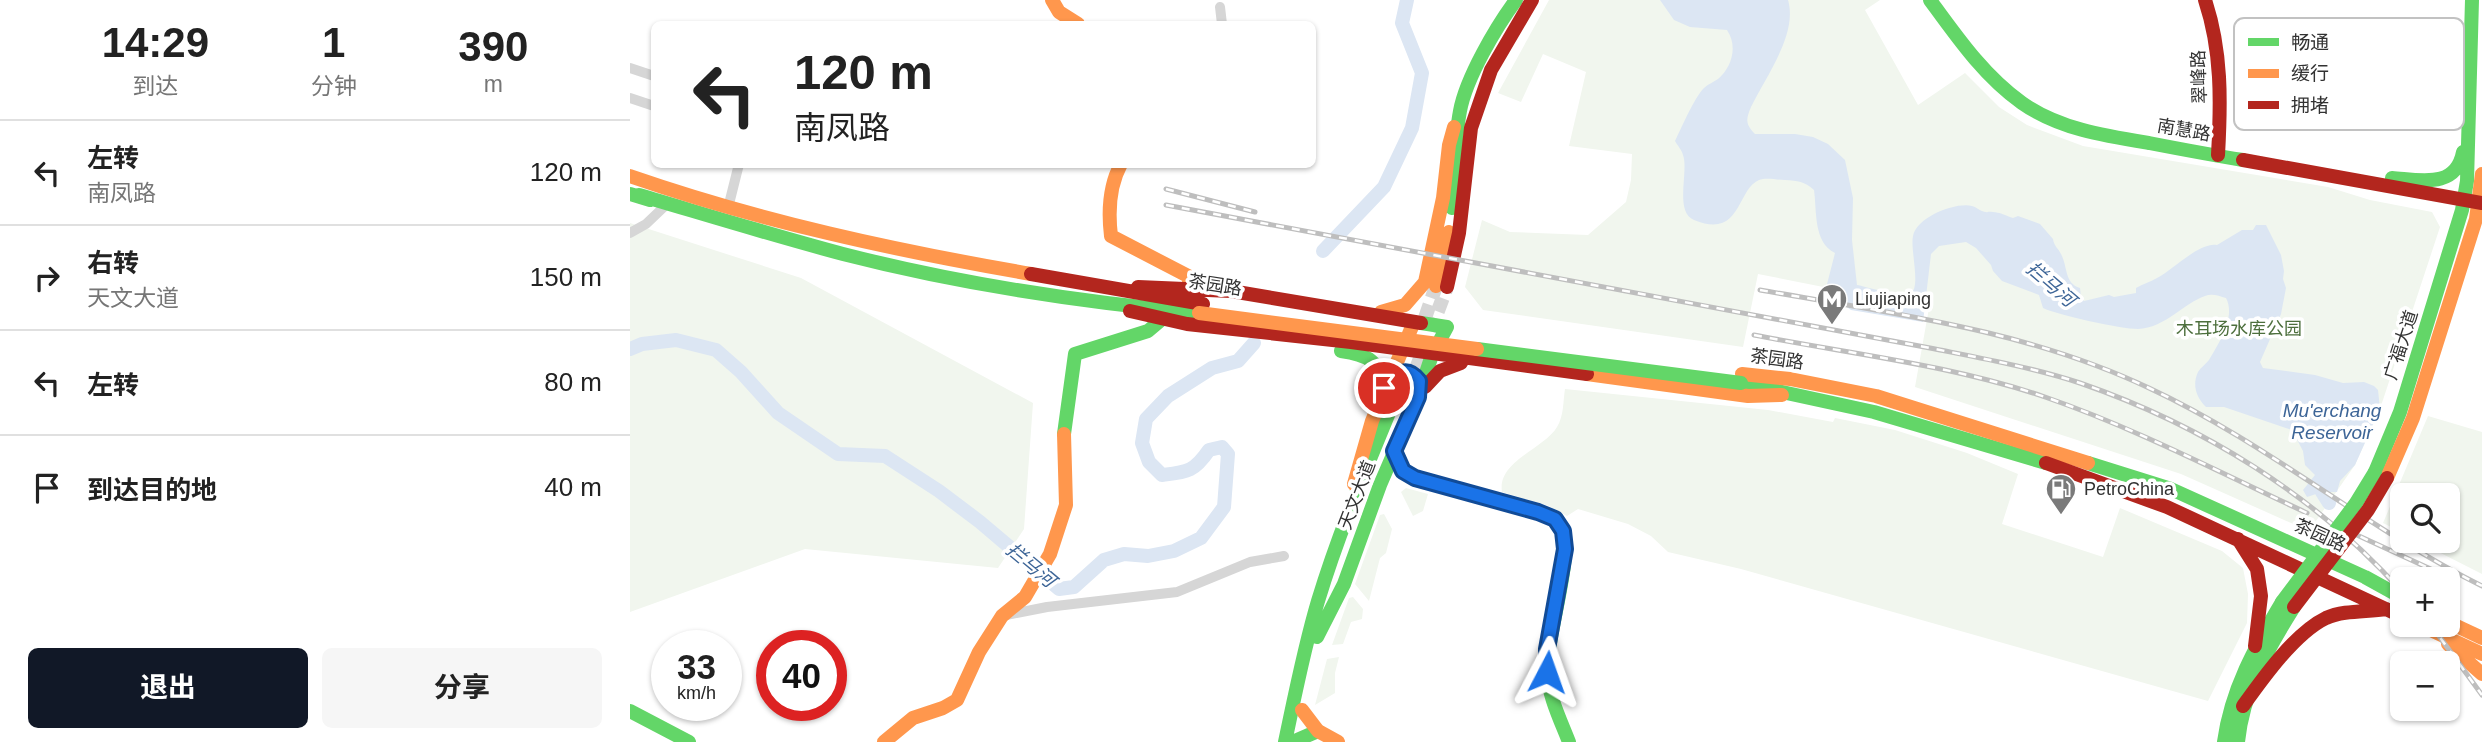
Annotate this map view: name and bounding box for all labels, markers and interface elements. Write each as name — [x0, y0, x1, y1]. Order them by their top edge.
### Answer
legend — [2234, 18, 2464, 130]
text: 14:29 — [102, 19, 209, 66]
text: 1 — [322, 19, 345, 66]
text: 390 — [458, 23, 528, 70]
text: 畅通 — [2291, 32, 2329, 53]
text: 120 m — [794, 45, 933, 99]
icon: left — [679, 49, 770, 140]
street label: 翠峰路 — [2188, 50, 2210, 104]
text: 缓行 — [2291, 63, 2329, 84]
text: m — [484, 71, 503, 97]
text: 到达 — [132, 73, 178, 99]
text: 分钟 — [311, 73, 357, 99]
text: 拥堵 — [2291, 95, 2329, 116]
text: 南凤路 — [794, 110, 890, 146]
street label: 南慧路 — [2156, 115, 2212, 145]
text: 左转 — [87, 143, 139, 173]
icon: left — [28, 154, 66, 192]
text: 120 m — [530, 157, 602, 187]
text: 南凤路 — [87, 180, 156, 206]
text: 右转 — [87, 248, 139, 278]
water label: 拦马河 — [2023, 257, 2082, 313]
icon: right — [28, 259, 66, 297]
text: 150 m — [530, 262, 602, 292]
street label: 茶园路 — [1187, 271, 1243, 299]
metro station icon: Liujiaping — [1815, 282, 1849, 326]
text: 天文大道 — [87, 285, 179, 311]
place label: Liujiaping — [1855, 289, 1931, 309]
street label: 广福大道 — [2380, 308, 2422, 382]
park label: 木耳场水库公园 — [2176, 319, 2302, 339]
street label: 茶园路 — [1749, 345, 1805, 373]
pin — [1354, 358, 1414, 418]
icon: left — [28, 364, 66, 402]
text: 80 m — [544, 367, 602, 397]
icon: arrive — [1365, 369, 1403, 407]
text: 左转 — [87, 370, 139, 400]
water label: Mu'erchang Reservoir — [2283, 400, 2382, 443]
street label: 天文大道 — [1335, 458, 1379, 532]
icon: arrive — [28, 469, 66, 507]
text: 40 m — [544, 472, 602, 502]
fuel station icon: PetroChina — [2044, 472, 2078, 516]
text: 到达目的地 — [87, 475, 217, 505]
place label: PetroChina — [2084, 479, 2175, 499]
map controls — [2390, 483, 2460, 721]
button: search — [2390, 483, 2460, 553]
street label: 茶园路 — [2291, 515, 2349, 555]
water label: 拦马河 — [1002, 539, 1063, 594]
button: + — [2390, 567, 2460, 637]
speed limit sign: 40 — [756, 630, 847, 721]
position arrow — [1510, 635, 1584, 709]
text: 33 — [677, 647, 716, 686]
button: 退出 — [28, 648, 308, 728]
button: 分享 — [322, 648, 602, 728]
button: − — [2390, 651, 2460, 721]
text: km/h — [677, 683, 716, 703]

